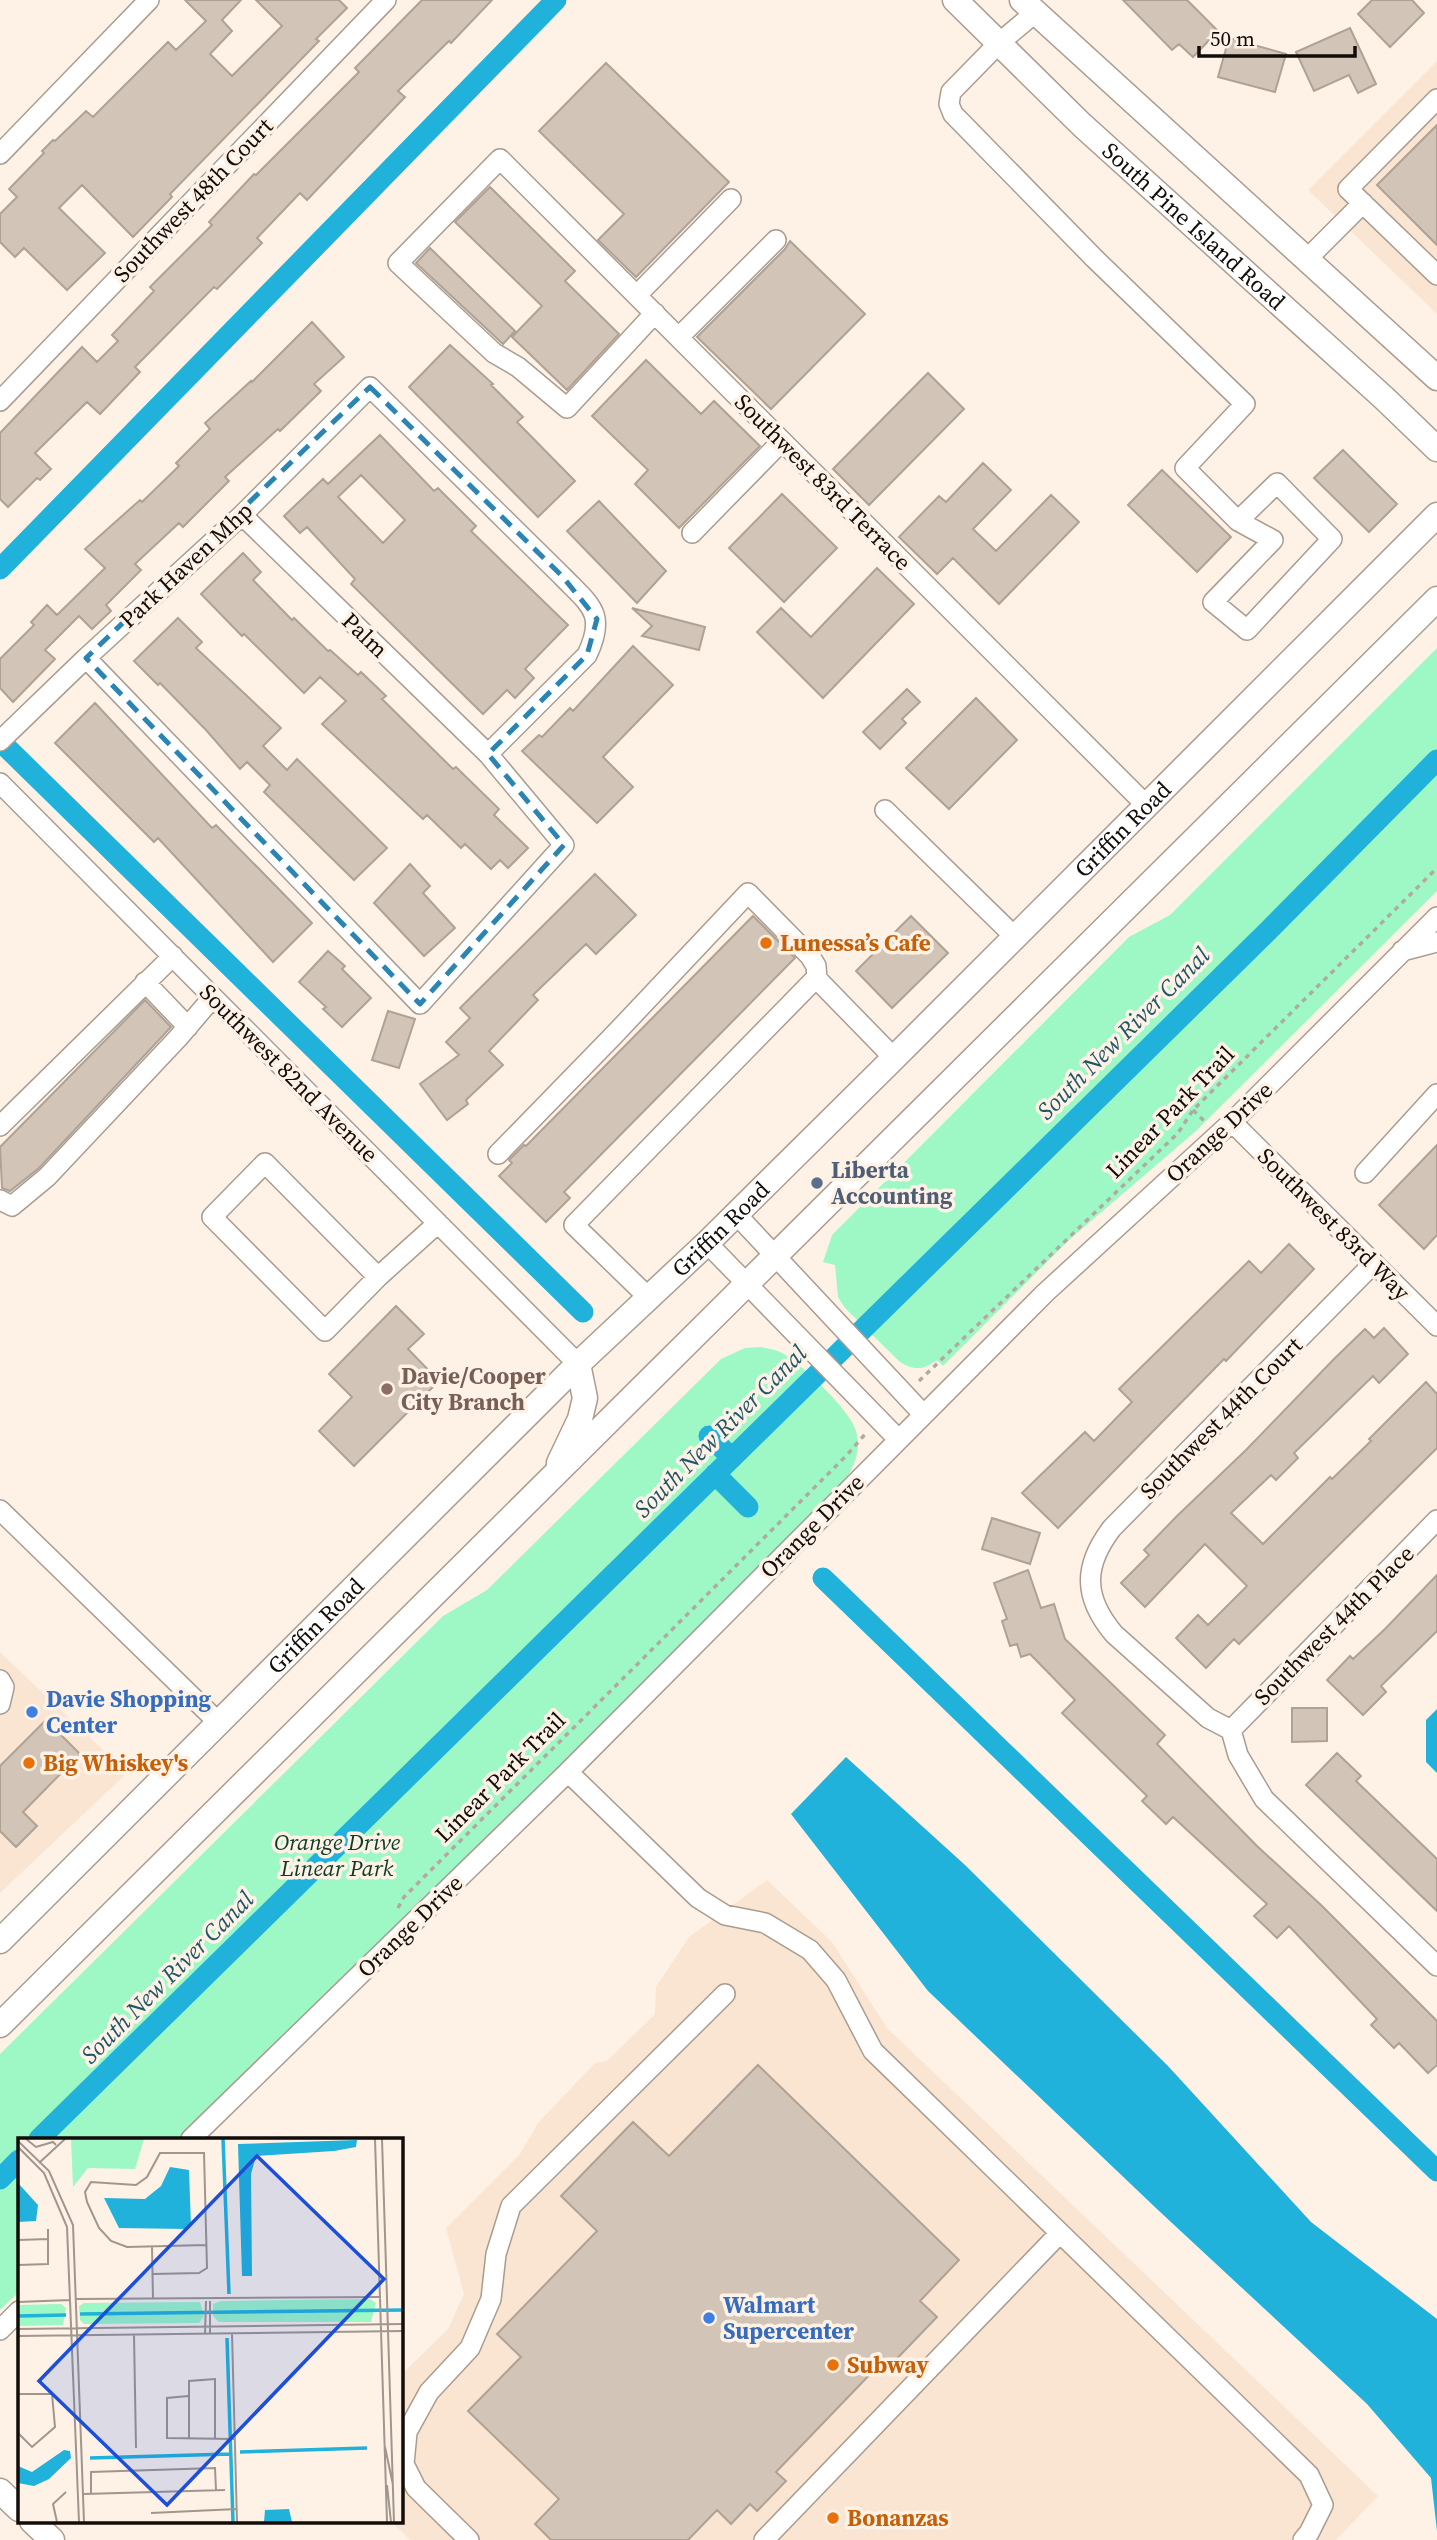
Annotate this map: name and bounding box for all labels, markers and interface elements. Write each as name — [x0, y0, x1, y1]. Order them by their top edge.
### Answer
scale bar — [1199, 14, 1355, 58]
text: 50 m — [1210, 24, 1255, 53]
street label: Southwest 48th Court — [106, 110, 280, 289]
street label: South Pine Island Road — [1095, 135, 1292, 317]
street label: Southwest 83rd Terrace — [727, 386, 919, 578]
street label: Park Haven Mhp — [112, 495, 260, 635]
street label: Palm — [335, 605, 395, 665]
street label: Griffin Road — [1067, 774, 1178, 885]
place label: Lunessa’s Cafe — [780, 927, 931, 959]
marker: Lunessa’s Cafe — [758, 935, 774, 951]
water label: South New River Canal — [1029, 939, 1217, 1127]
street label: Southwest 82nd Avenue — [193, 977, 385, 1169]
street label: Linear Park Trail — [1098, 1039, 1242, 1185]
street label: Orange Drive — [1159, 1074, 1279, 1190]
street label: Southwest 83rd Way — [1251, 1141, 1418, 1308]
place label: Liberta Accounting — [831, 1154, 953, 1212]
street label: Griffin Road — [665, 1174, 776, 1284]
marker: Liberta Accounting — [809, 1175, 825, 1191]
street label: Southwest 44th Court — [1133, 1329, 1310, 1506]
water label: South New River Canal — [626, 1337, 814, 1525]
place label: Davie/Cooper City Branch — [401, 1360, 546, 1418]
marker: Davie/Cooper City Branch — [379, 1381, 395, 1397]
street label: Orange Drive — [753, 1467, 871, 1585]
street label: Southwest 44th Place — [1247, 1538, 1421, 1712]
street label: Griffin Road — [260, 1571, 371, 1681]
place label: Davie Shopping Center — [46, 1683, 212, 1741]
marker: Davie Shopping Center — [24, 1704, 40, 1720]
street label: Linear Park Trail — [428, 1704, 573, 1849]
place label: Big Whiskey's — [43, 1747, 188, 1779]
marker: Big Whiskey's — [21, 1755, 37, 1771]
park label: Orange Drive Linear Park — [274, 1826, 401, 1884]
street label: Orange Drive — [350, 1867, 470, 1985]
water label: South New River Canal — [73, 1883, 261, 2071]
inset map — [18, 2138, 402, 2522]
place label: Walmart Supercenter — [723, 2289, 854, 2347]
marker: Walmart Supercenter — [701, 2310, 717, 2326]
place label: Subway — [847, 2349, 929, 2381]
marker: Subway — [825, 2357, 841, 2373]
place label: Bonanzas — [847, 2502, 949, 2534]
marker: Bonanzas — [825, 2510, 841, 2526]

